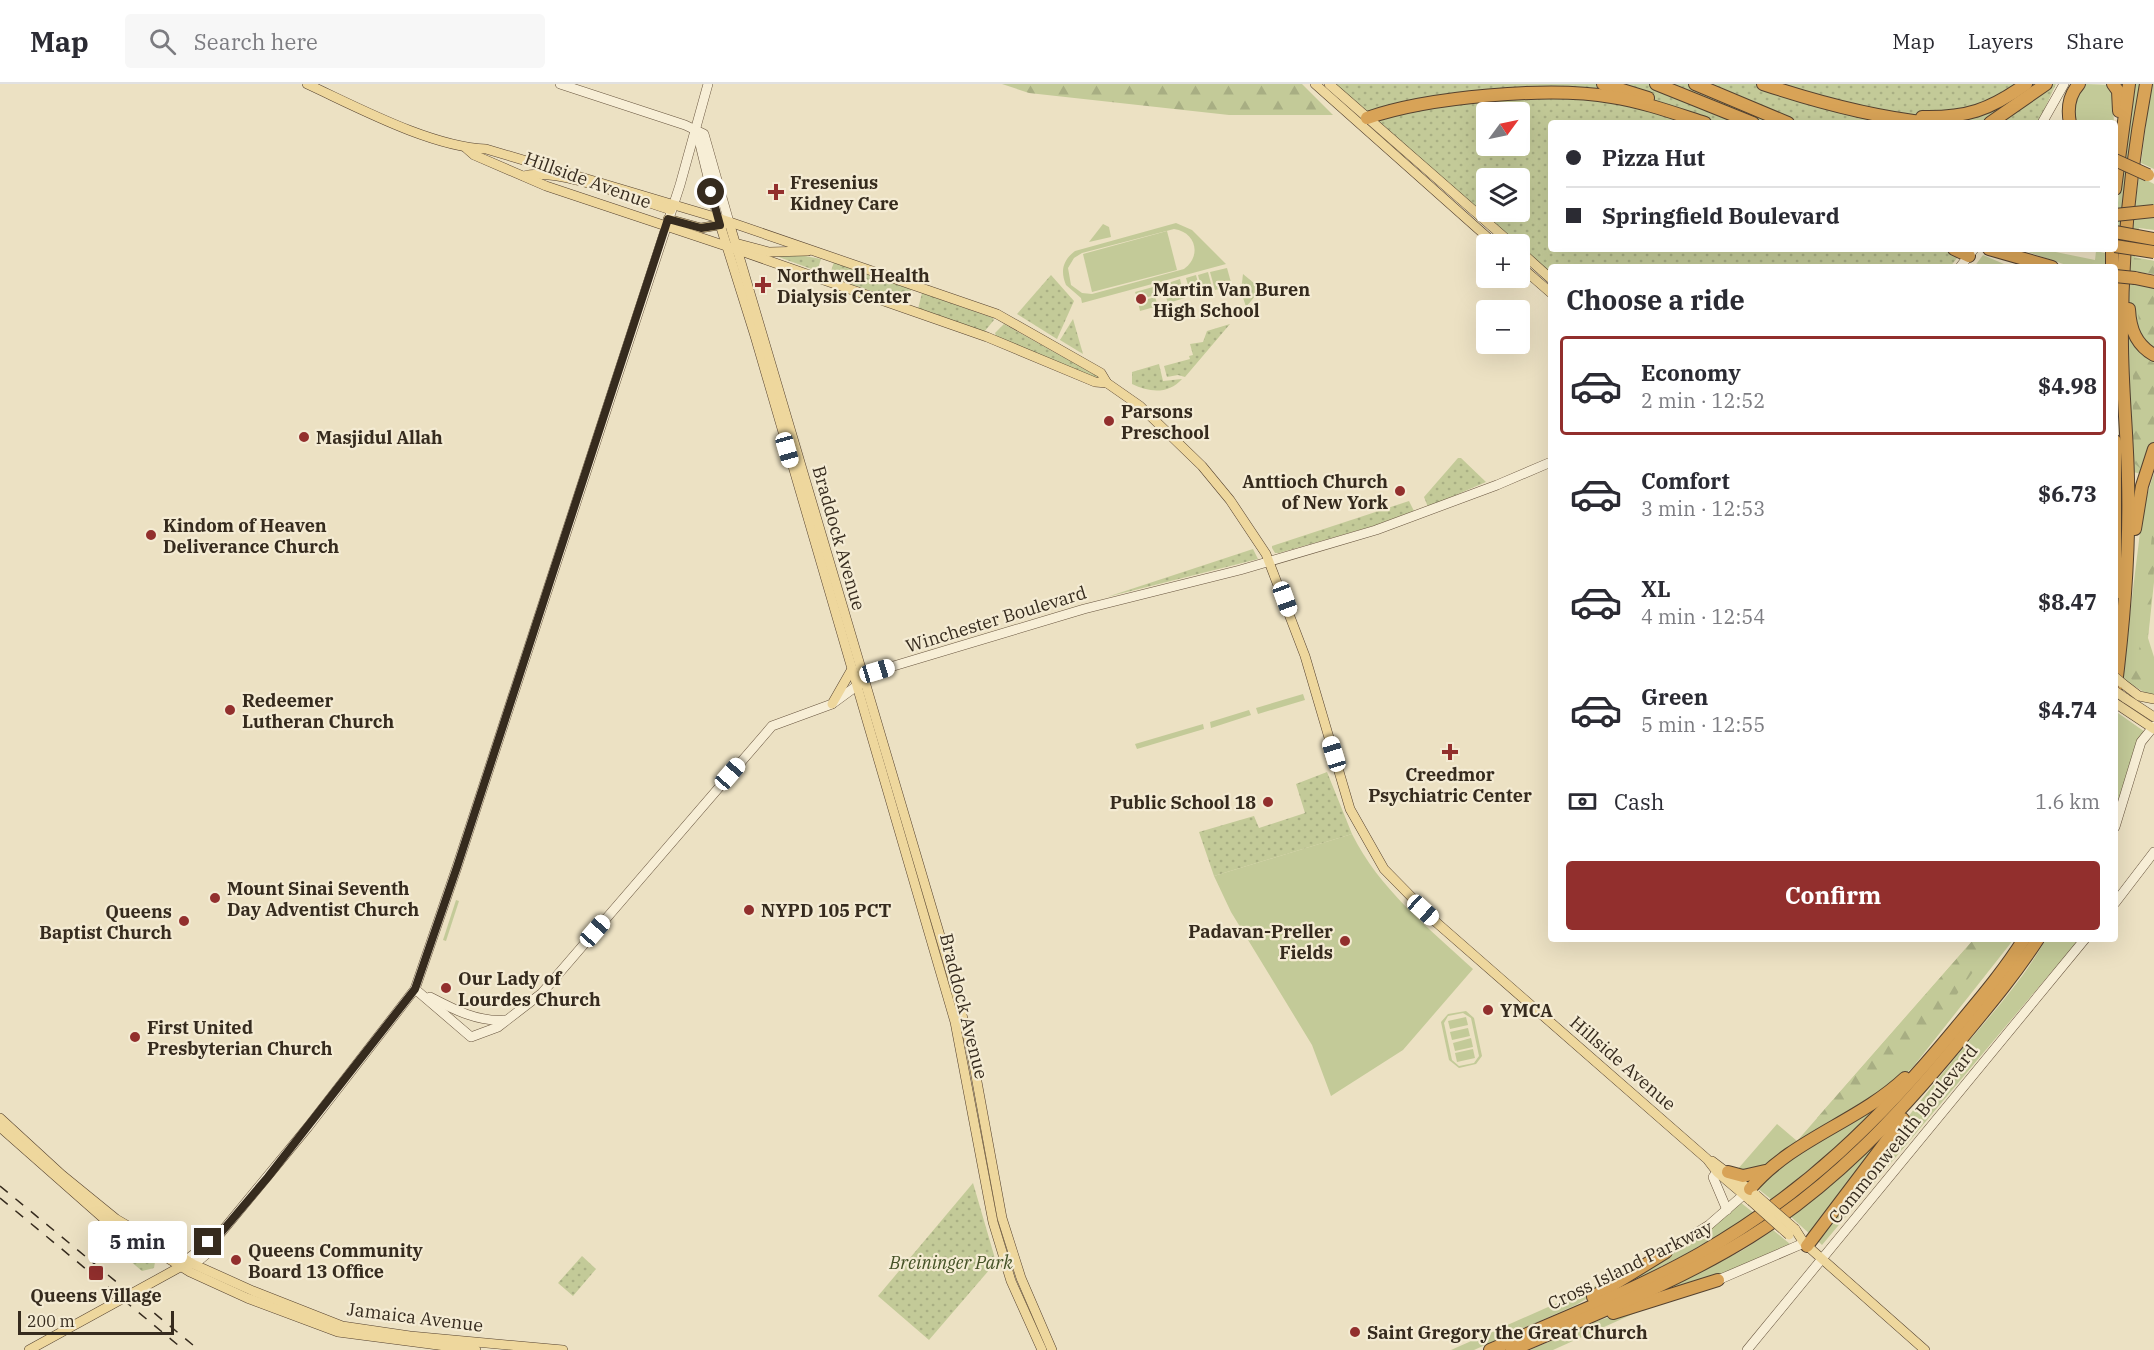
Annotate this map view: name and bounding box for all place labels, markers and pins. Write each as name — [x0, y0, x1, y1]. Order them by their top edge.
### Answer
place label: Fresenius Kidney Care — [790, 171, 899, 215]
marker: Fresenius Kidney Care — [767, 183, 785, 201]
place label: Northwell Health Dialysis Center — [777, 264, 930, 308]
marker: Northwell Health Dialysis Center — [754, 276, 772, 294]
place label: Martin Van Buren High School — [1153, 278, 1310, 322]
marker: Martin Van Buren High School — [1134, 292, 1148, 306]
place label: Parsons Preschool — [1121, 400, 1210, 444]
marker: Parsons Preschool — [1102, 414, 1116, 428]
place label: Masjidul Allah — [316, 426, 443, 449]
marker: Masjidul Allah — [297, 430, 311, 444]
place label: Anttioch Church of New York — [1242, 470, 1389, 514]
marker: Anttioch Church of New York — [1393, 484, 1407, 498]
place label: Kindom of Heaven Deliverance Church — [163, 514, 340, 558]
marker: Kindom of Heaven Deliverance Church — [144, 528, 158, 542]
place label: Redeemer Lutheran Church — [242, 689, 394, 733]
marker: Redeemer Lutheran Church — [223, 703, 237, 717]
marker: Creedmor Psychiatric Center — [1441, 743, 1459, 761]
place label: Creedmor Psychiatric Center — [1368, 763, 1532, 807]
place label: Public School 18 — [1110, 791, 1256, 814]
marker: Public School 18 — [1261, 795, 1275, 809]
place label: Mount Sinai Seventh Day Adventist Church — [227, 877, 419, 921]
marker: Mount Sinai Seventh Day Adventist Church — [208, 891, 222, 905]
place label: NYPD 105 PCT — [761, 899, 891, 922]
place label: Queens Baptist Church — [39, 900, 172, 944]
marker: NYPD 105 PCT — [742, 903, 756, 917]
marker: Queens Baptist Church — [177, 914, 191, 928]
place label: Padavan-Preller Fields — [1188, 920, 1333, 964]
marker: Padavan-Preller Fields — [1338, 934, 1352, 948]
place label: Our Lady of Lourdes Church — [458, 967, 601, 1011]
marker: Our Lady of Lourdes Church — [439, 981, 453, 995]
place label: YMCA — [1500, 999, 1553, 1022]
marker: YMCA — [1481, 1003, 1495, 1017]
place label: First United Presbyterian Church — [147, 1016, 333, 1060]
marker: First United Presbyterian Church — [128, 1030, 142, 1044]
place label: Queens Community Board 13 Office — [248, 1239, 424, 1283]
marker: Queens Community Board 13 Office — [229, 1253, 243, 1267]
marker: Queens Village — [87, 1264, 105, 1282]
place label: Queens Village — [30, 1284, 162, 1307]
place label: Saint Gregory the Great Church — [1367, 1321, 1648, 1344]
marker: Saint Gregory the Great Church — [1348, 1325, 1362, 1339]

